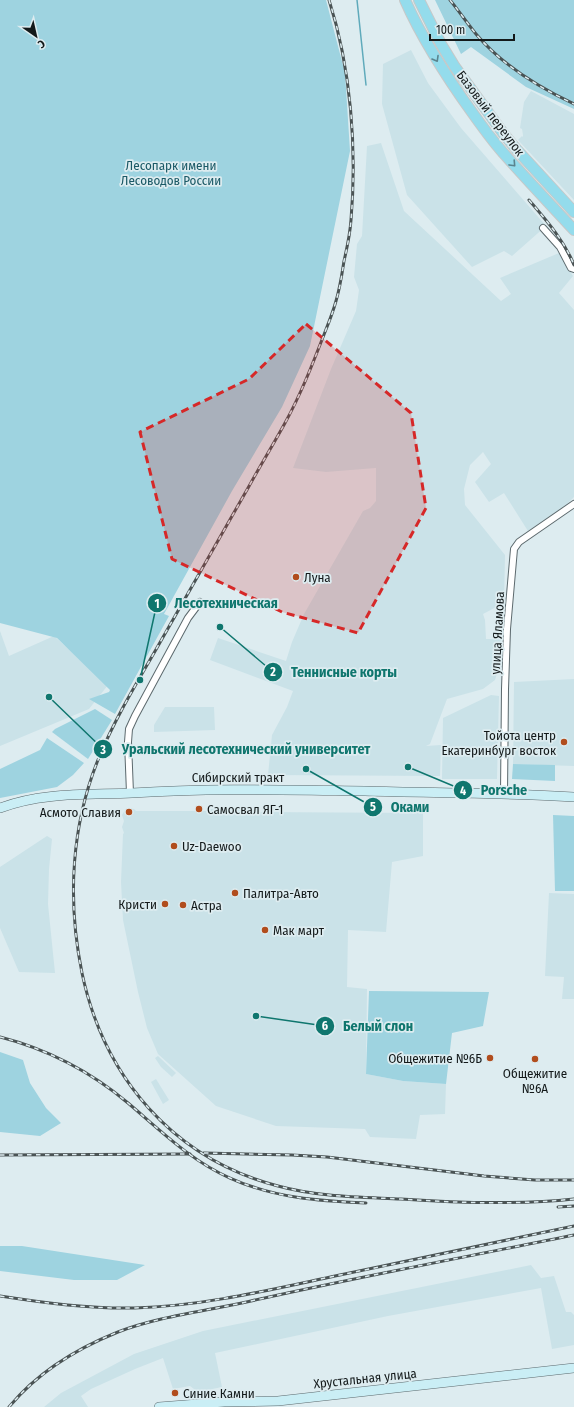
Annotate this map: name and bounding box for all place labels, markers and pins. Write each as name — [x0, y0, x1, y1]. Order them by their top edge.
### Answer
place label: Луна — [304, 570, 331, 585]
marker: Луна — [291, 572, 301, 582]
callout: Лесотехническая — [147, 590, 286, 616]
callout: Теннисные корты — [263, 659, 405, 685]
place label: Тойота центр Екатеринбург восток — [442, 728, 556, 758]
callout: Уральский лесотехнический университет — [93, 736, 378, 762]
marker: Тойота центр Екатеринбург восток — [559, 737, 569, 747]
callout: Porsche — [453, 777, 535, 803]
callout: Оками — [363, 794, 437, 820]
place label: Самосвал ЯГ-1 — [207, 802, 283, 817]
marker: Самосвал ЯГ-1 — [194, 804, 204, 814]
place label: Асмото Славия — [40, 805, 121, 820]
marker: Асмото Славия — [124, 807, 134, 817]
place label: Uz-Daewoo — [182, 839, 242, 854]
marker: Uz-Daewoo — [169, 841, 179, 851]
place label: Палитра-Авто — [243, 886, 319, 901]
marker: Палитра-Авто — [230, 888, 240, 898]
place label: Кристи — [118, 897, 157, 912]
place label: Астра — [191, 898, 222, 913]
marker: Кристи — [160, 899, 170, 909]
marker: Астра — [178, 900, 188, 910]
place label: Мак март — [273, 923, 325, 938]
marker: Мак март — [260, 925, 270, 935]
callout: Белый слон — [315, 1013, 421, 1039]
place label: Общежитие №6Б — [388, 1051, 482, 1066]
marker: Общежитие №6Б — [485, 1053, 495, 1063]
marker: Общежитие №6А — [530, 1054, 540, 1064]
place label: Общежитие №6А — [503, 1066, 567, 1096]
place label: Синие Камни — [183, 1386, 255, 1401]
marker: Синие Камни — [170, 1388, 180, 1398]

